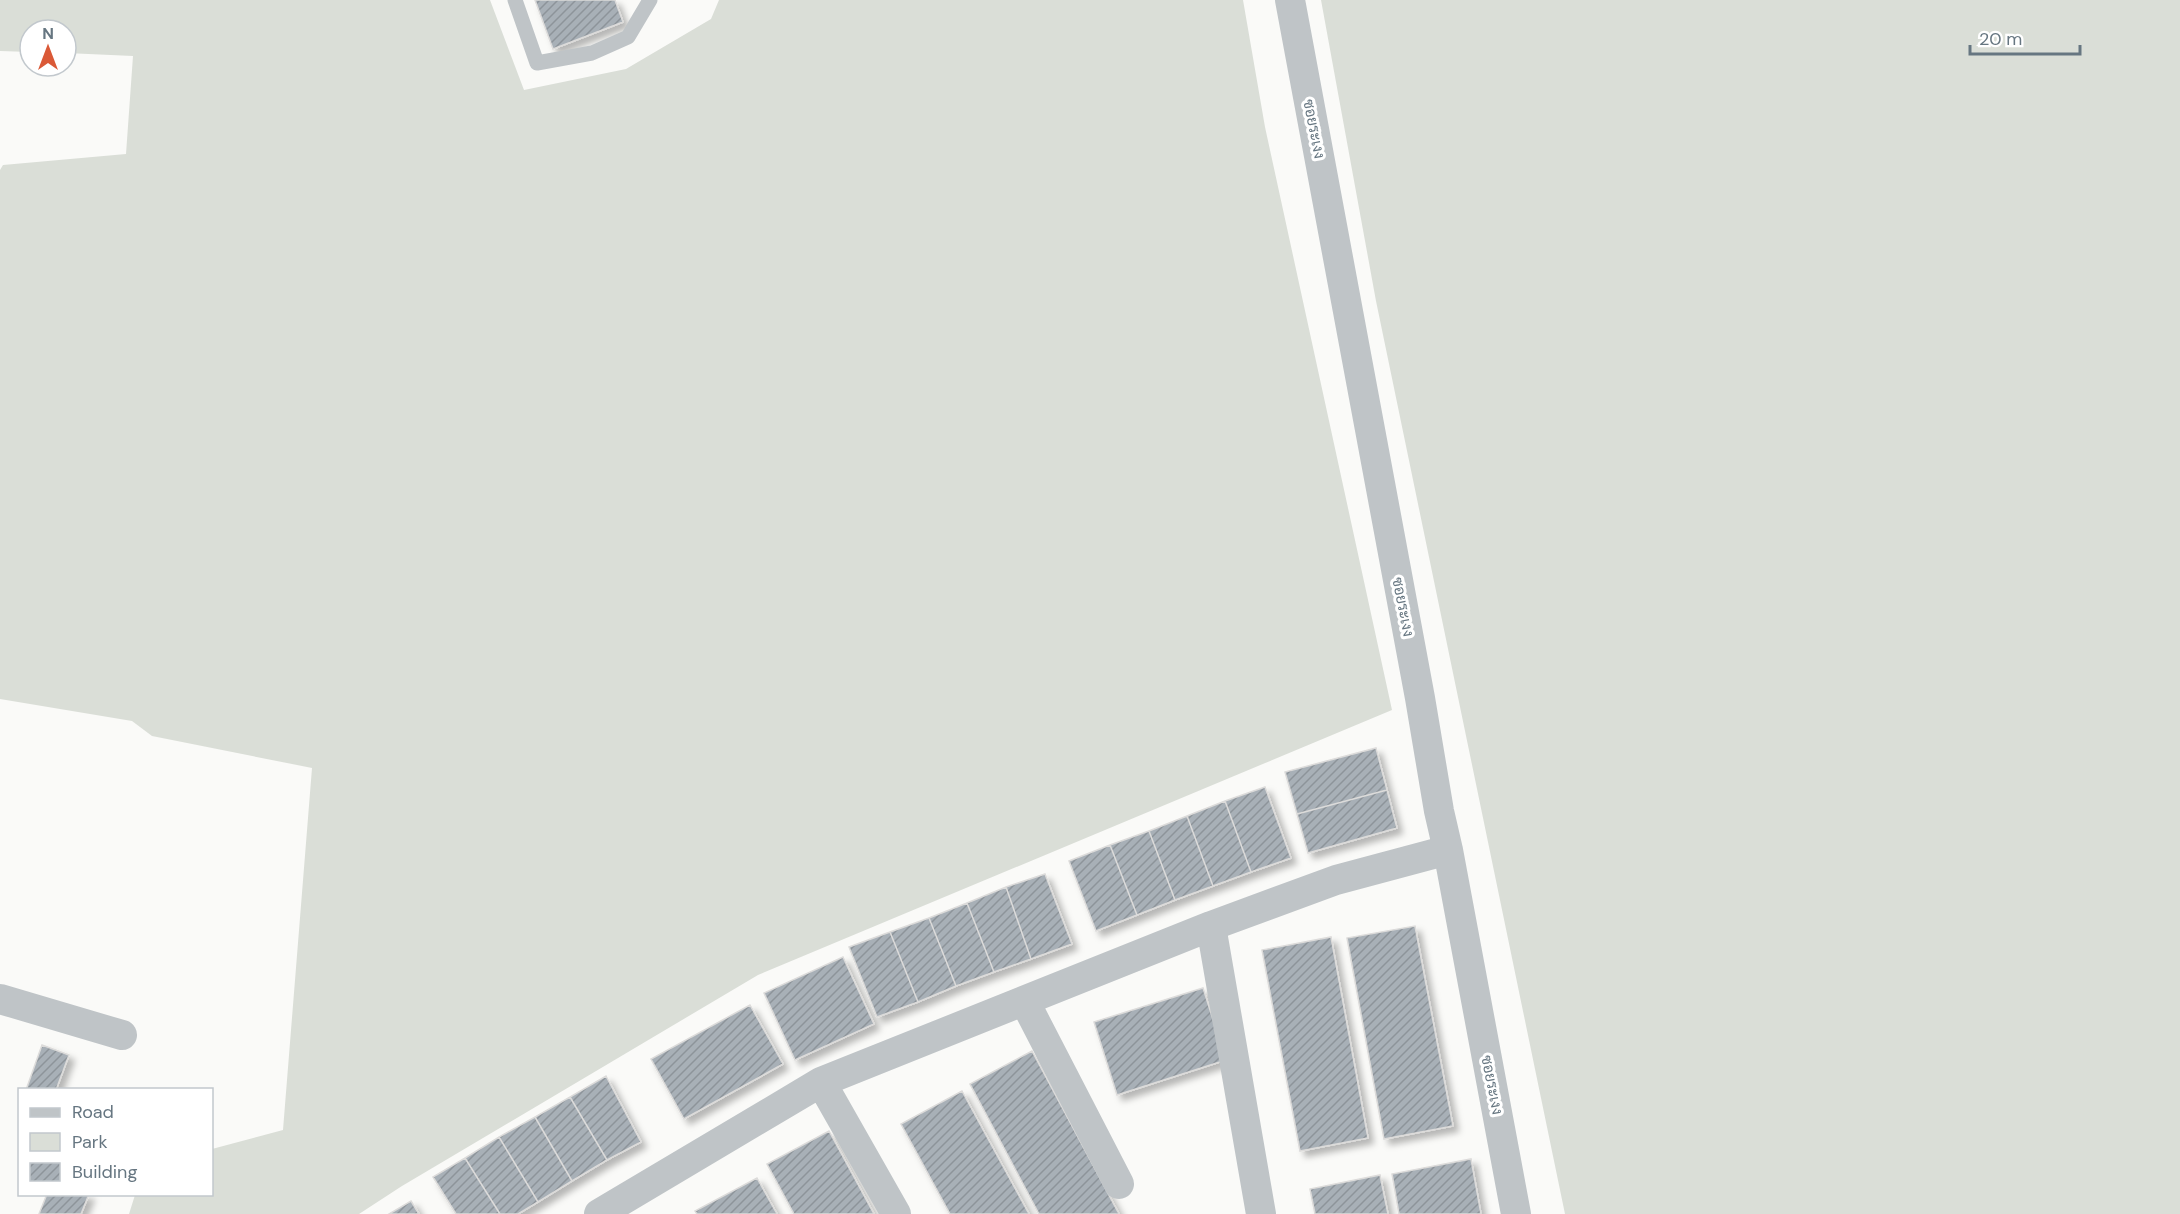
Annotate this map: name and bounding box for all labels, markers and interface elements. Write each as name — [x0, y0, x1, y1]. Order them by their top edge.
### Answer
north arrow — [18, 18, 78, 78]
scale bar — [1970, 18, 2080, 56]
text: N — [42, 23, 54, 44]
text: 20 m — [1979, 27, 2022, 51]
street label: ซอยระเงง — [1298, 98, 1330, 160]
street label: ซอยระเงง — [1387, 576, 1419, 638]
street label: ซอยระเงง — [1476, 1054, 1508, 1116]
legend — [18, 1088, 213, 1196]
text: Road — [72, 1100, 114, 1124]
text: Park — [72, 1130, 108, 1154]
text: Building — [72, 1160, 137, 1184]

